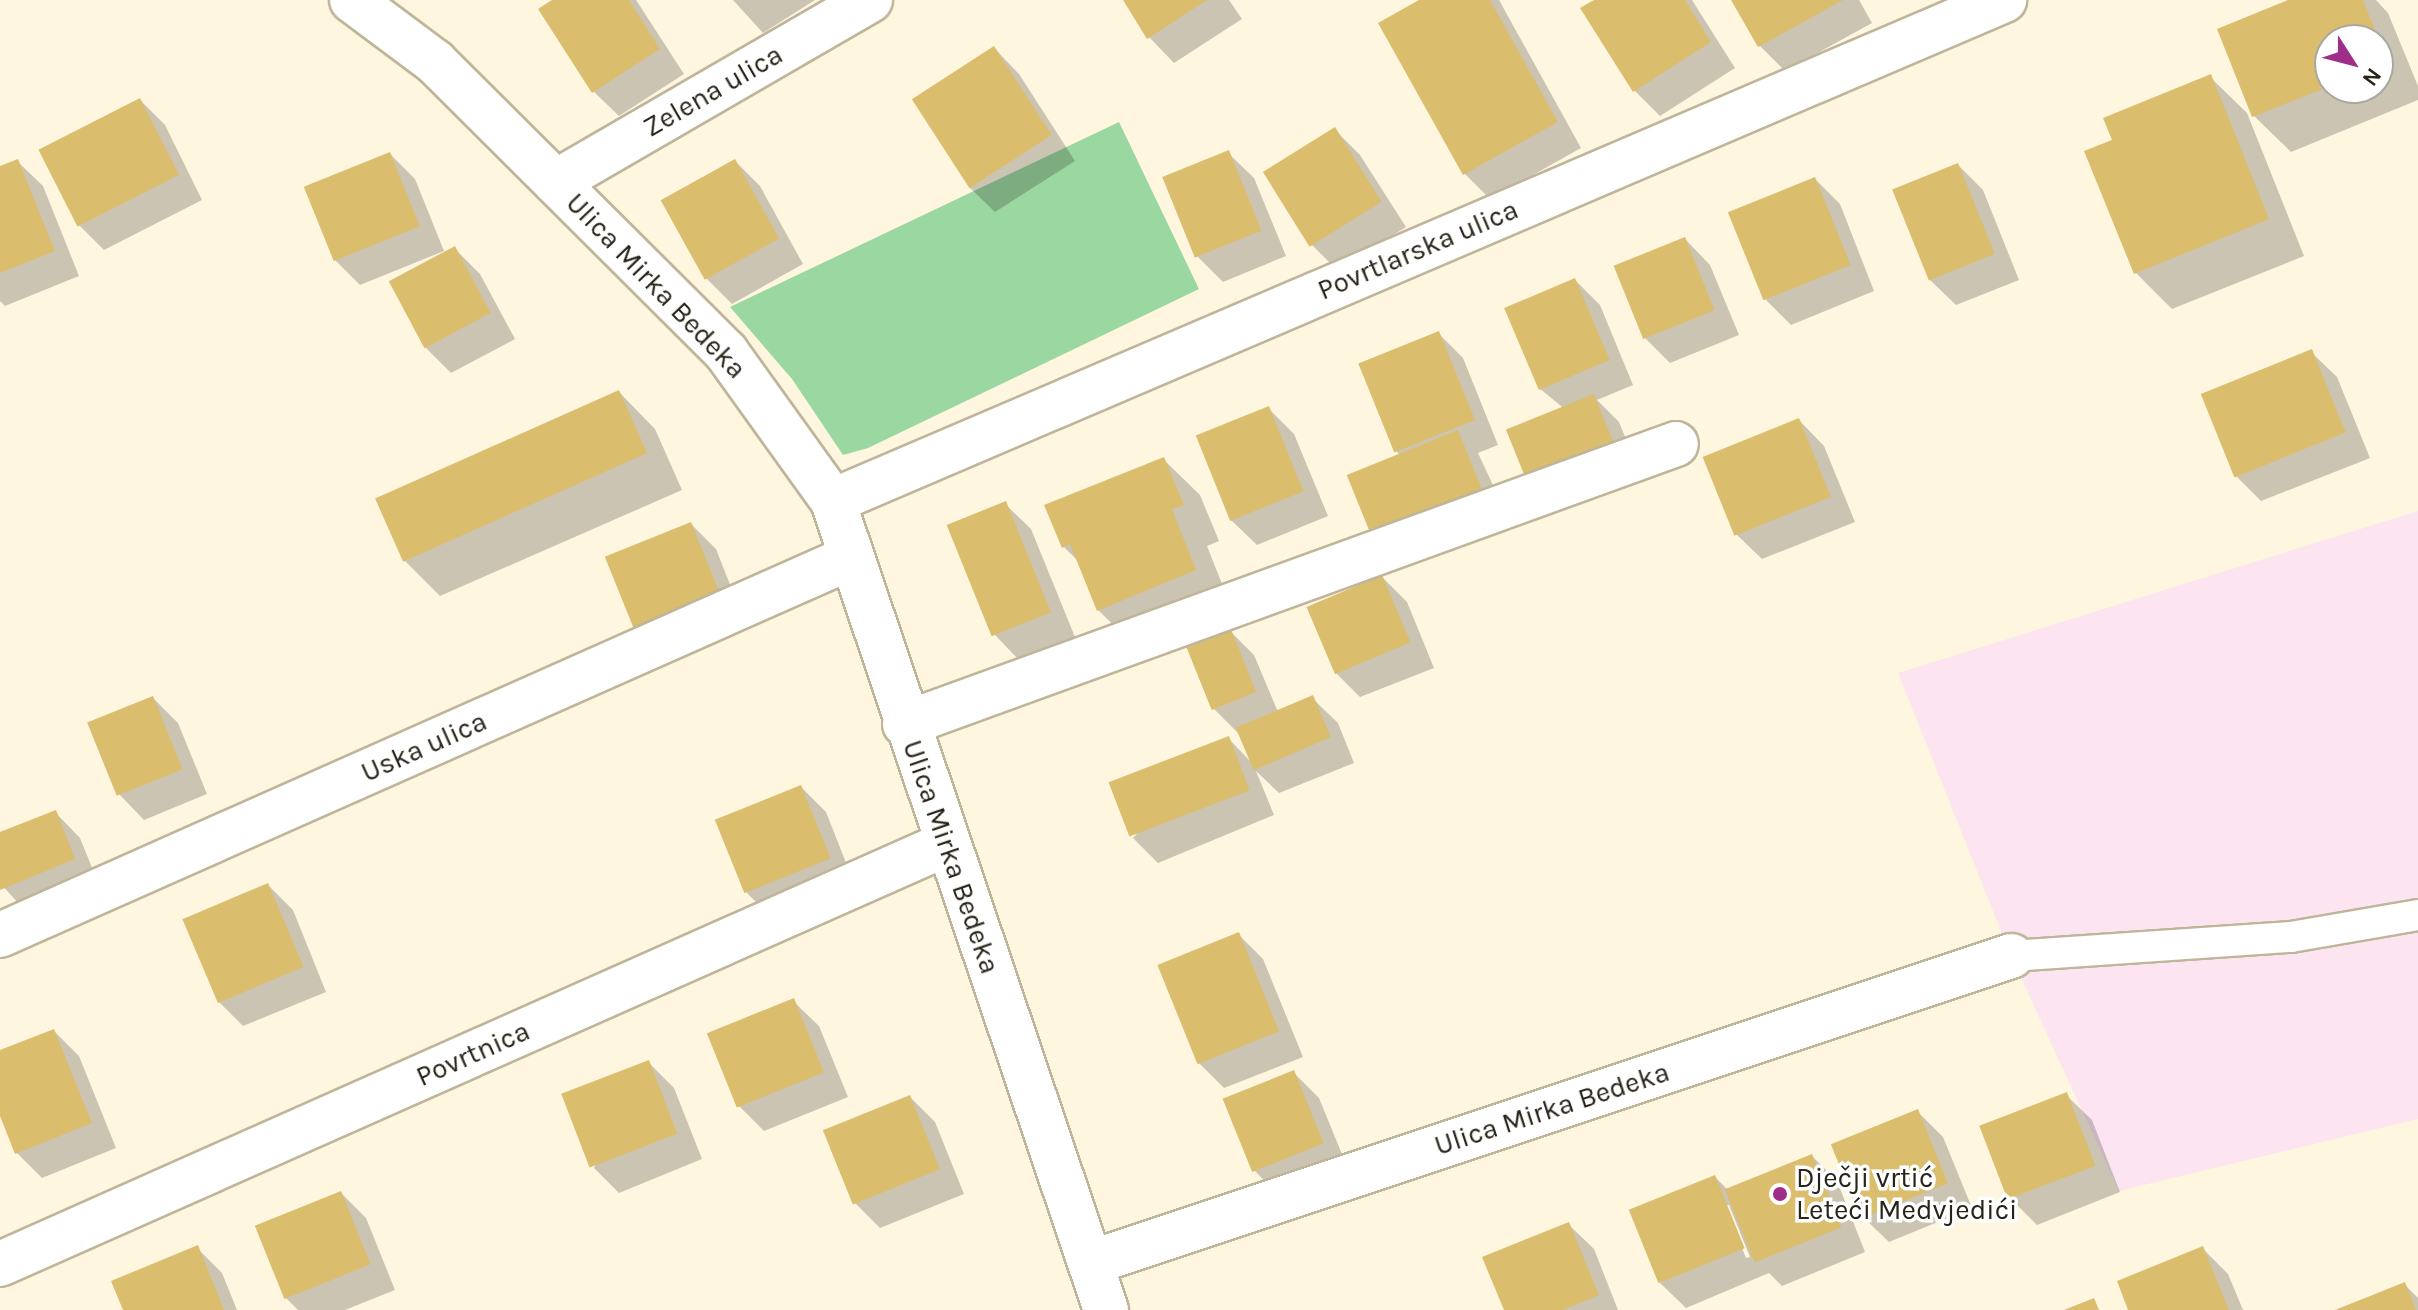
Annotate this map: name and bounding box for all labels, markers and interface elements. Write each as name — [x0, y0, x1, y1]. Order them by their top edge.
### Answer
north arrow — [2314, 24, 2394, 104]
street label: Zelena ulica — [637, 38, 789, 144]
text: N — [2357, 63, 2387, 91]
street label: Ulica Mirka Bedeka — [559, 186, 753, 386]
street label: Povrtlarska ulica — [1313, 193, 1523, 307]
street label: Uska ulica — [356, 704, 492, 790]
street label: Ulica Mirka Bedeka — [895, 736, 1007, 978]
street label: Povrtnica — [411, 1014, 535, 1094]
street label: Ulica Mirka Bedeka — [1430, 1055, 1674, 1163]
place label: Dječji vrtić Leteći Medvjedići — [1796, 1161, 2017, 1227]
marker: Dječji vrtić Leteći Medvjedići — [1771, 1185, 1789, 1203]

